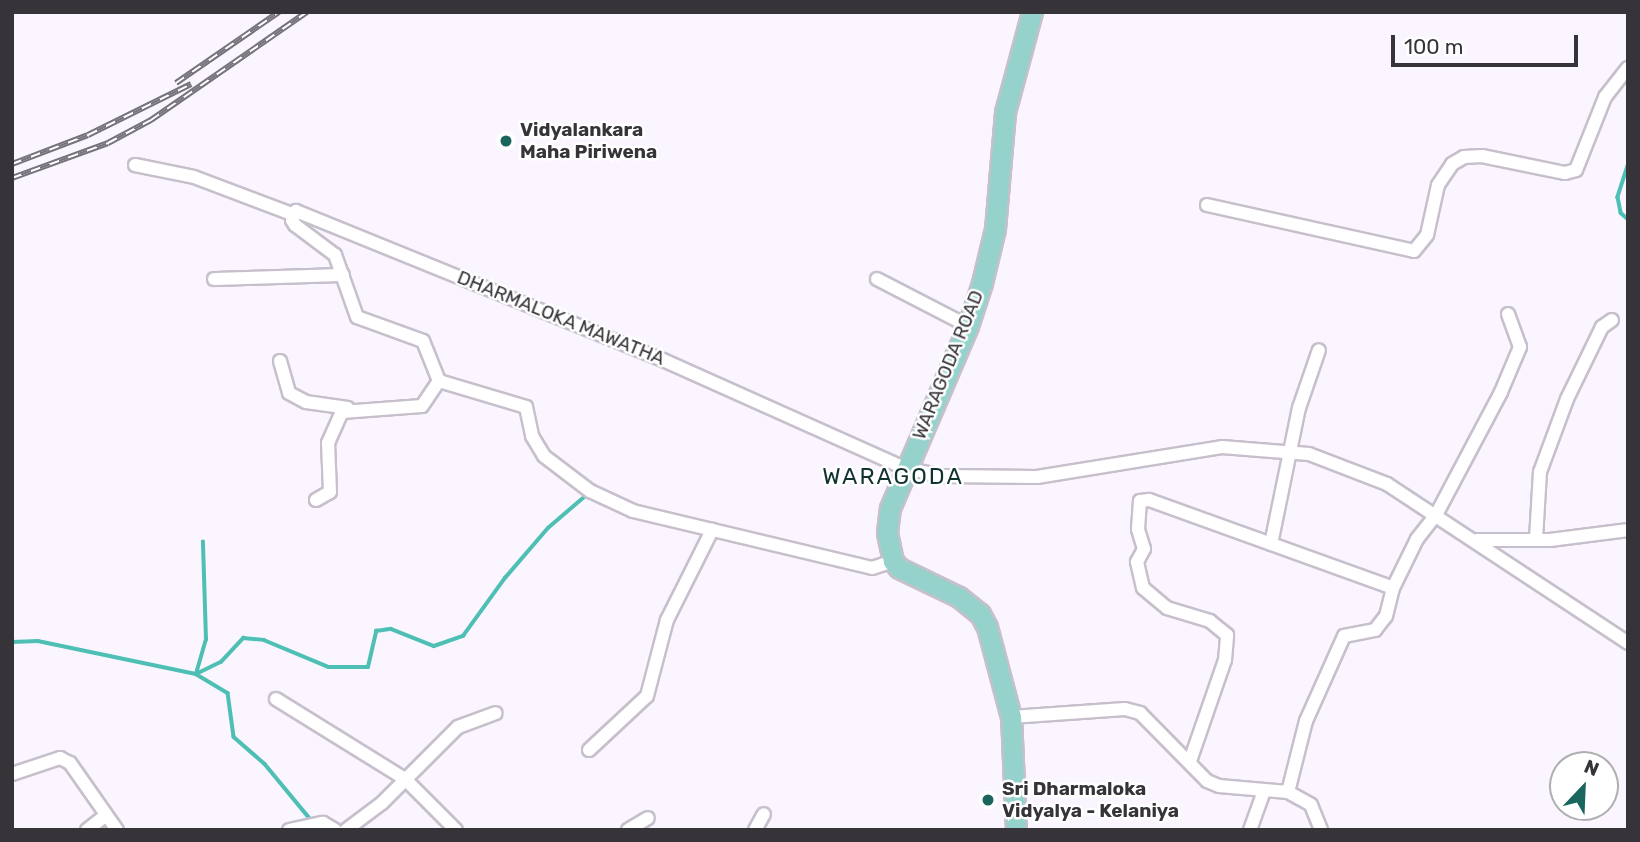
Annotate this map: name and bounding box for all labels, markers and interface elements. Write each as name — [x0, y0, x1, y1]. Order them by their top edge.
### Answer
scale bar — [1395, 21, 1582, 65]
text: 100 m — [1404, 34, 1463, 59]
place label: Vidyalankara Maha Piriwena — [520, 119, 657, 163]
marker: Vidyalankara Maha Piriwena — [498, 133, 514, 149]
street label: DHARMALOKA MAWATHA — [454, 266, 668, 370]
street label: WARAGODA ROAD — [908, 287, 988, 443]
district label: WARAGODA — [823, 462, 963, 490]
north arrow — [1549, 751, 1619, 821]
text: N — [1581, 755, 1602, 781]
place label: Sri Dharmaloka Vidyalya - Kelaniya — [1002, 778, 1179, 822]
marker: Sri Dharmaloka Vidyalya - Kelaniya — [980, 792, 996, 808]

